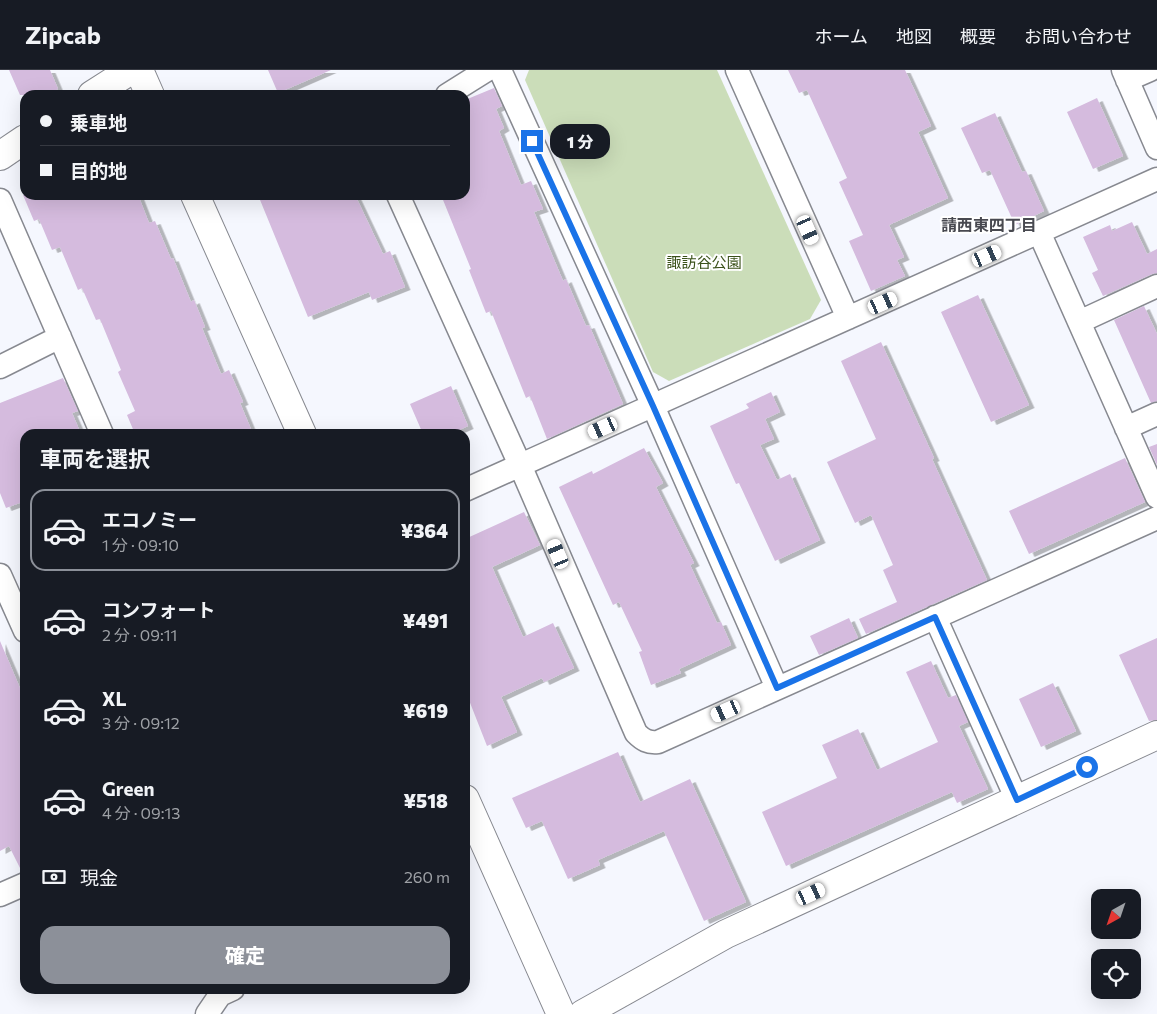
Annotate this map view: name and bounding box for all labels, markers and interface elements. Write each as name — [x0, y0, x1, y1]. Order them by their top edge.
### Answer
text: Zipcab — [25, 20, 101, 49]
text: ホーム — [815, 25, 868, 47]
text: 地図 — [896, 25, 932, 47]
text: 概要 — [960, 25, 996, 47]
text: お問い合わせ — [1024, 25, 1132, 47]
text: 乗車地 — [70, 111, 127, 134]
callout: 1 分 — [550, 124, 610, 158]
route end — [521, 130, 543, 152]
text: 1 分 — [567, 132, 593, 151]
text: 目的地 — [70, 159, 127, 182]
car — [795, 213, 820, 247]
district label: 請西東四丁目 — [941, 215, 1037, 234]
car — [970, 243, 1003, 269]
park label: 諏訪谷公園 — [666, 253, 742, 271]
car — [866, 290, 899, 316]
car — [586, 415, 619, 441]
text: 車両を選択 — [40, 445, 150, 472]
icon: car — [42, 508, 87, 553]
text: エコノミー — [102, 508, 197, 531]
text: ¥364 — [401, 519, 448, 542]
text: 1 分 · 09:10 — [102, 535, 179, 554]
car — [545, 537, 570, 571]
icon: car — [42, 598, 87, 643]
text: コンフォート — [102, 598, 215, 621]
text: ¥491 — [403, 609, 448, 632]
text: 2 分 · 09:11 — [102, 625, 177, 644]
text: XL — [102, 687, 127, 710]
icon: car — [42, 688, 87, 733]
car — [709, 698, 742, 724]
text: ¥619 — [403, 699, 448, 722]
text: 3 分 · 09:12 — [102, 713, 180, 732]
route start — [1076, 756, 1098, 778]
text: Green — [102, 777, 154, 800]
icon: car — [42, 778, 87, 823]
text: ¥518 — [403, 789, 448, 812]
text: 4 分 · 09:13 — [102, 803, 180, 822]
icon: cash — [40, 863, 68, 891]
text: 現金 — [80, 866, 118, 889]
text: 260 m — [404, 867, 450, 886]
car — [794, 881, 827, 907]
north arrow — [1091, 889, 1141, 939]
map controls — [1091, 889, 1141, 999]
button: 確定 — [40, 926, 450, 984]
button: locate — [1091, 949, 1141, 999]

